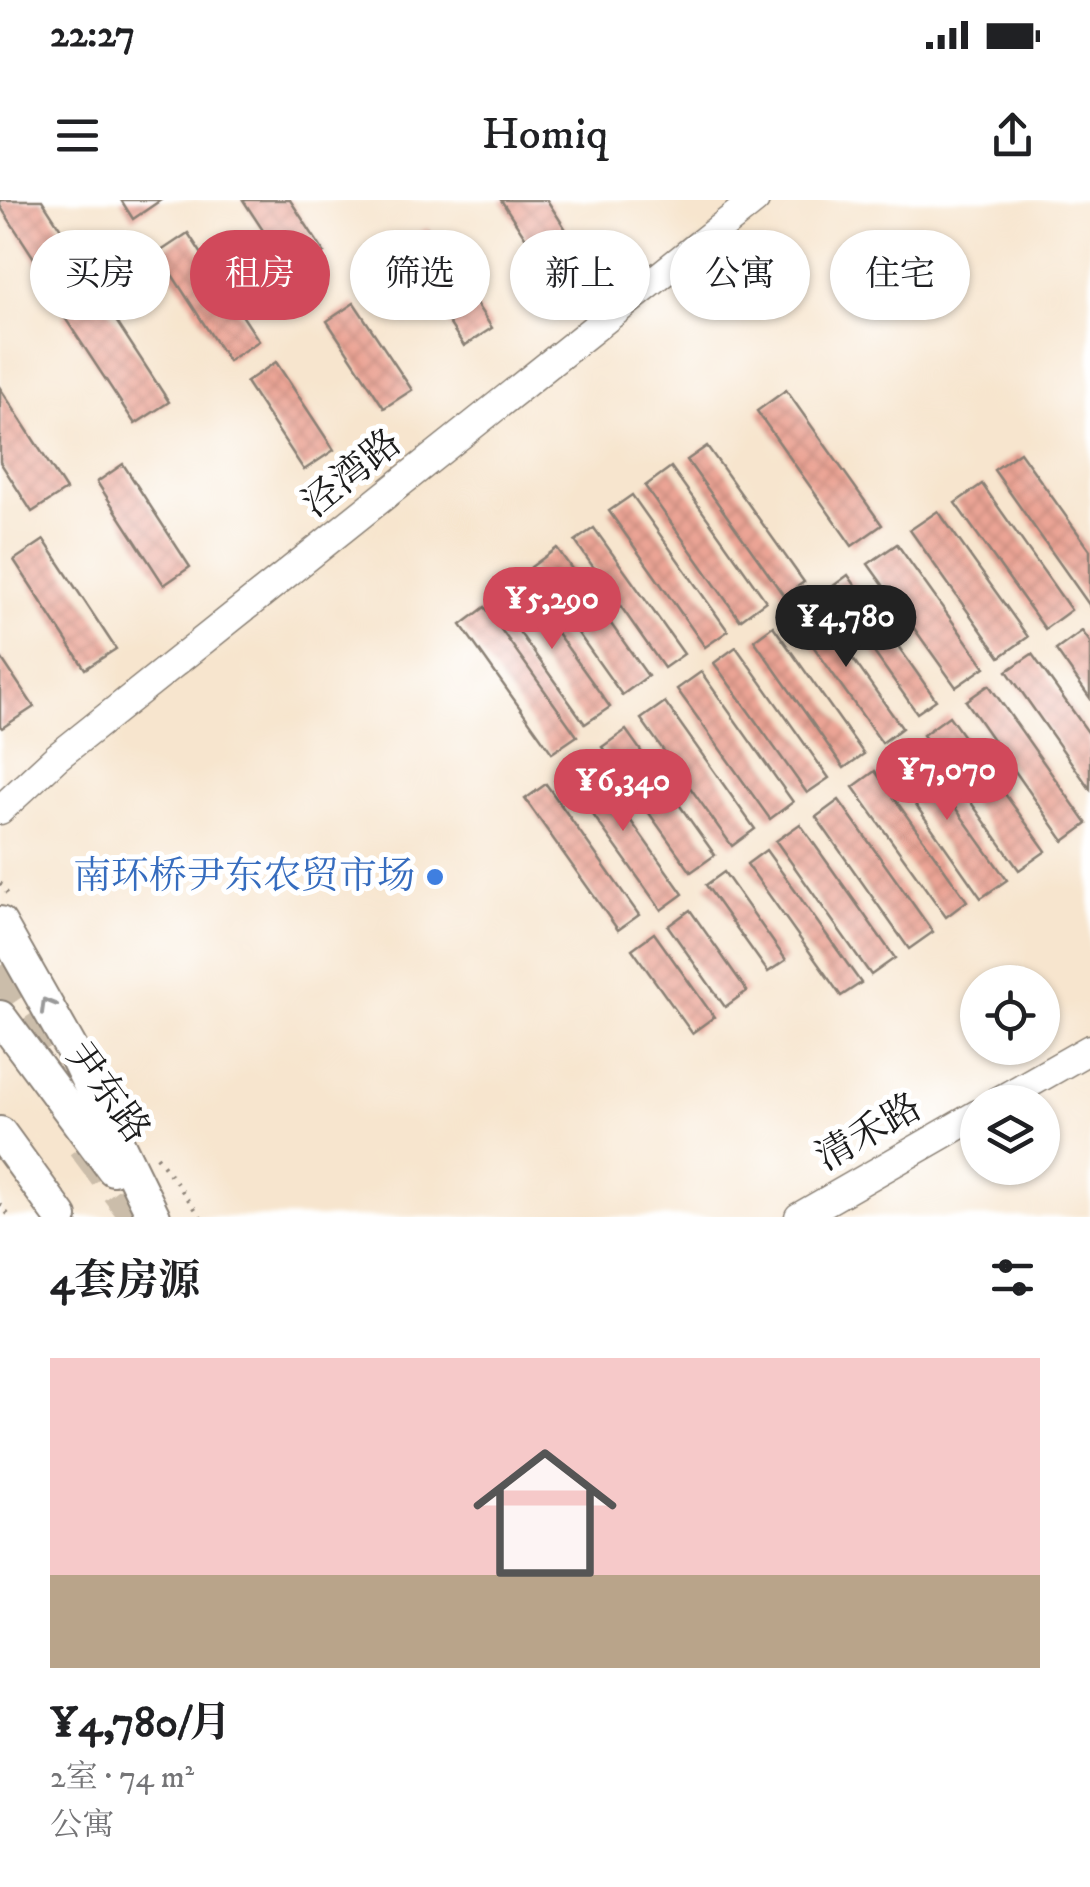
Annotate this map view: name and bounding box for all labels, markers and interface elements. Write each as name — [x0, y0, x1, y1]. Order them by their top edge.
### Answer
text: 22:27 — [50, 11, 135, 59]
text: Homiq — [482, 107, 608, 163]
icon: menu — [50, 108, 105, 163]
icon: share — [985, 108, 1040, 163]
chip: 买房 — [30, 230, 170, 320]
chip: 租房 — [190, 230, 330, 320]
chip: 筛选 — [350, 230, 490, 320]
chip: 新上 — [510, 230, 650, 320]
chip: 公寓 — [670, 230, 810, 320]
chip: 住宅 — [830, 230, 970, 320]
street label: 泾湾路 — [293, 419, 411, 529]
pin: ¥5,290 — [471, 567, 633, 652]
text: ¥5,290 — [505, 579, 599, 619]
pin: ¥4,780 — [765, 585, 927, 670]
text: ¥4,780 — [797, 597, 895, 637]
pin: ¥7,070 — [866, 738, 1028, 823]
pin: ¥6,340 — [542, 749, 704, 834]
text: ¥7,070 — [898, 750, 996, 790]
text: ¥6,340 — [576, 761, 670, 801]
place label: 南环桥尹东农贸市场 — [73, 853, 415, 901]
marker: 南环桥尹东农贸市场 — [424, 866, 446, 888]
map controls — [960, 965, 1060, 1185]
button: locate — [960, 965, 1060, 1065]
one-way arrow — [39, 998, 59, 1016]
street label: 尹东路 — [54, 1033, 160, 1153]
street label: 清禾路 — [808, 1084, 930, 1182]
button: layers — [960, 1085, 1060, 1185]
icon: filters — [985, 1250, 1040, 1305]
text: 4套房源 — [50, 1256, 200, 1308]
icon: home — [455, 1423, 635, 1603]
text: ¥4,780/月 — [50, 1698, 231, 1750]
text: 2室 · 74 m² — [50, 1758, 194, 1798]
text: 公寓 — [50, 1806, 114, 1846]

